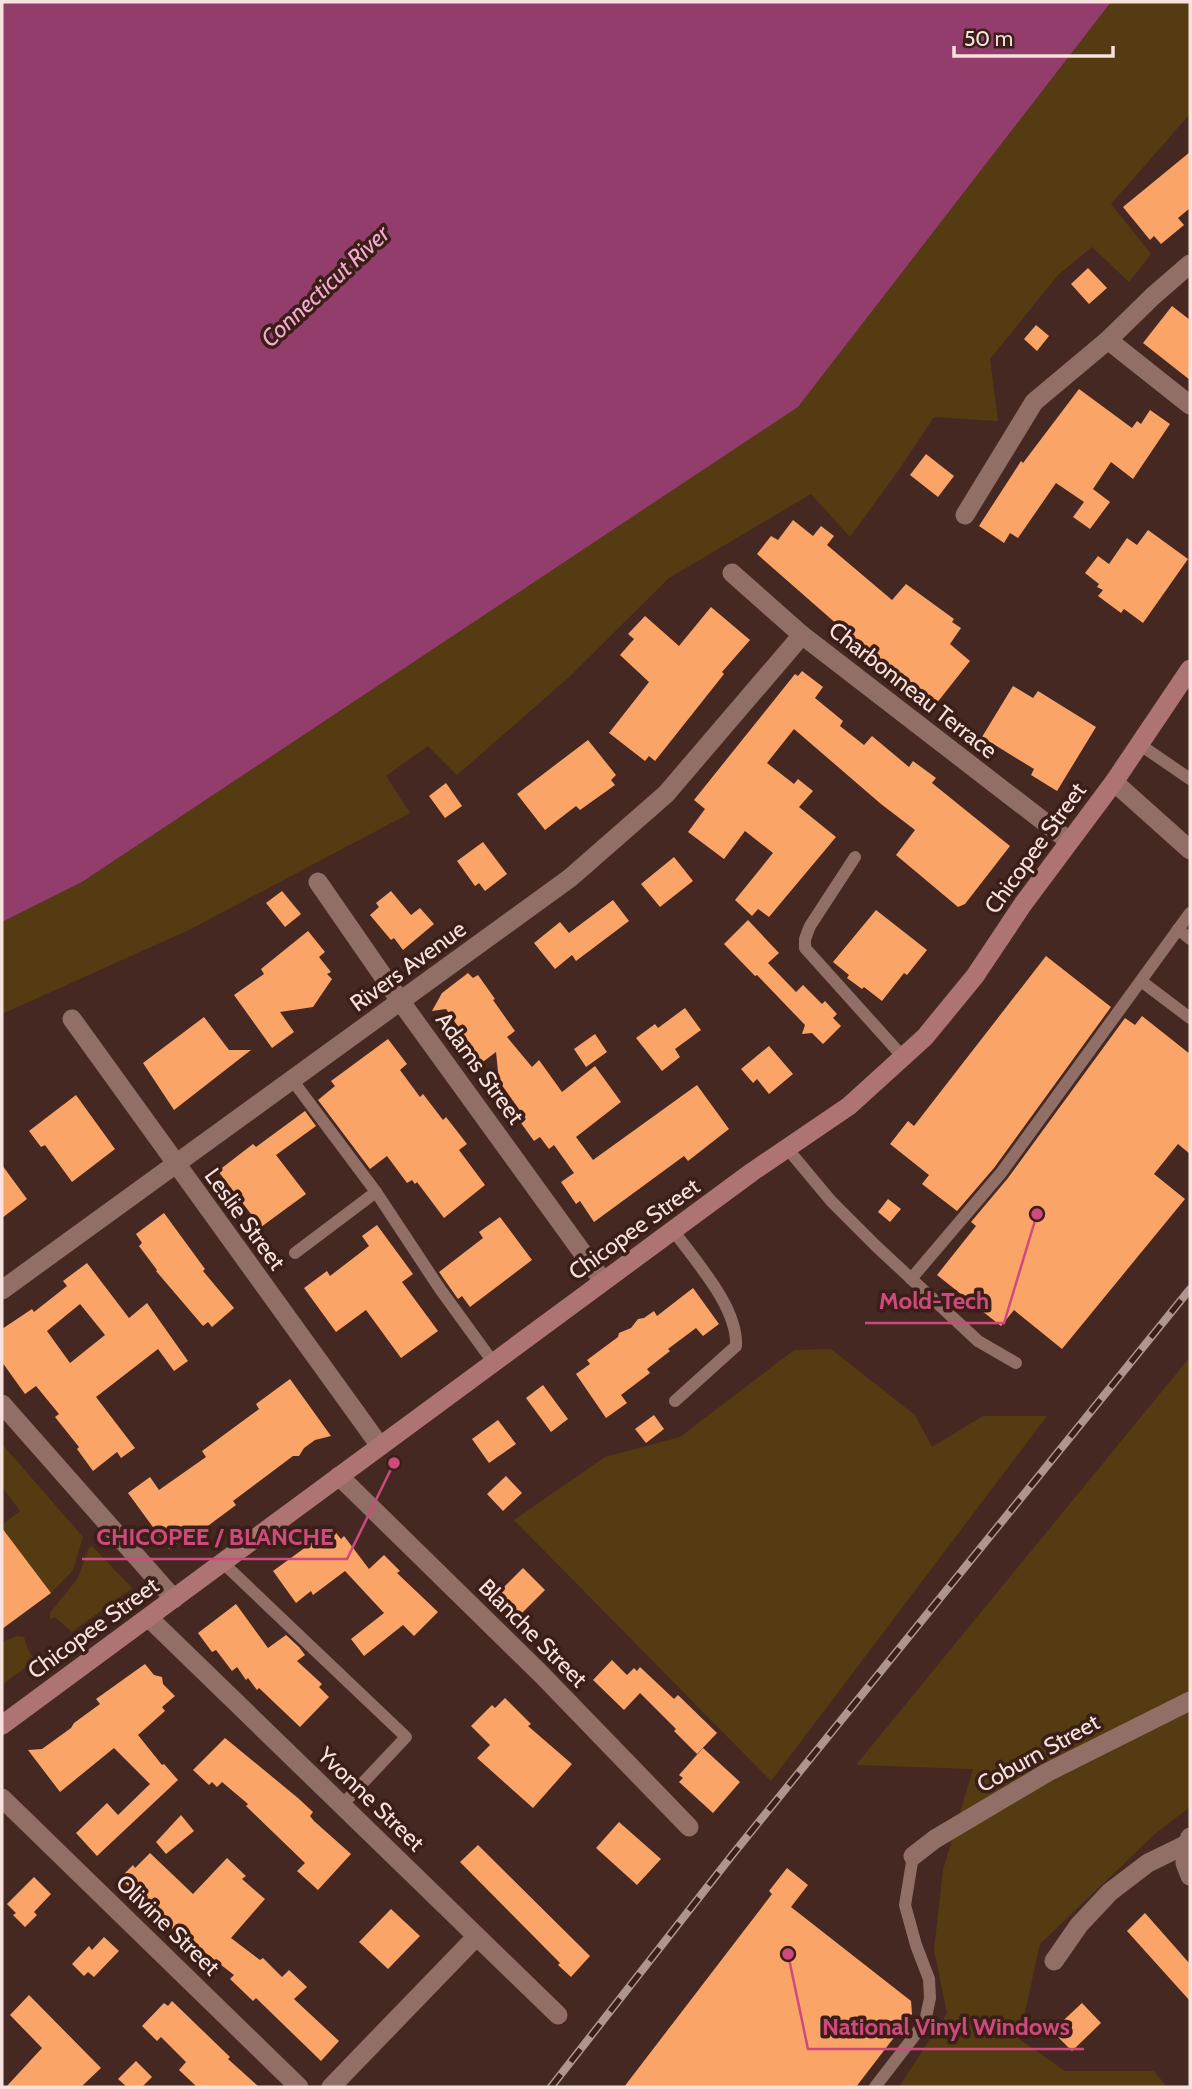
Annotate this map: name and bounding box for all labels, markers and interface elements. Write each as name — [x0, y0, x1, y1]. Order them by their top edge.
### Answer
scale bar — [954, 14, 1113, 58]
text: 50 m — [964, 26, 1013, 51]
water label: Connecticut River — [255, 218, 396, 353]
street label: Charbonneau Terrace — [823, 616, 1003, 765]
street label: Chicopee Street — [978, 777, 1092, 919]
street label: Rivers Avenue — [345, 914, 472, 1017]
street label: Adams Street — [430, 1006, 530, 1130]
street label: Leslie Street — [199, 1163, 291, 1276]
street label: Chicopee Street — [563, 1172, 705, 1286]
callout: Mold-Tech — [865, 1278, 1004, 1323]
text: Mold-Tech — [879, 1286, 989, 1315]
callout: CHICOPEE / BLANCHE — [82, 1514, 347, 1559]
text: CHICOPEE / BLANCHE — [96, 1522, 334, 1551]
street label: Chicopee Street — [22, 1571, 164, 1685]
street label: Blanche Street — [473, 1573, 593, 1693]
street label: Coburn Street — [972, 1708, 1104, 1798]
street label: Yvonne Street — [311, 1740, 430, 1857]
street label: Olivine Street — [110, 1869, 226, 1981]
callout: National Vinyl Windows — [808, 2004, 1084, 2049]
text: National Vinyl Windows — [822, 2012, 1070, 2041]

